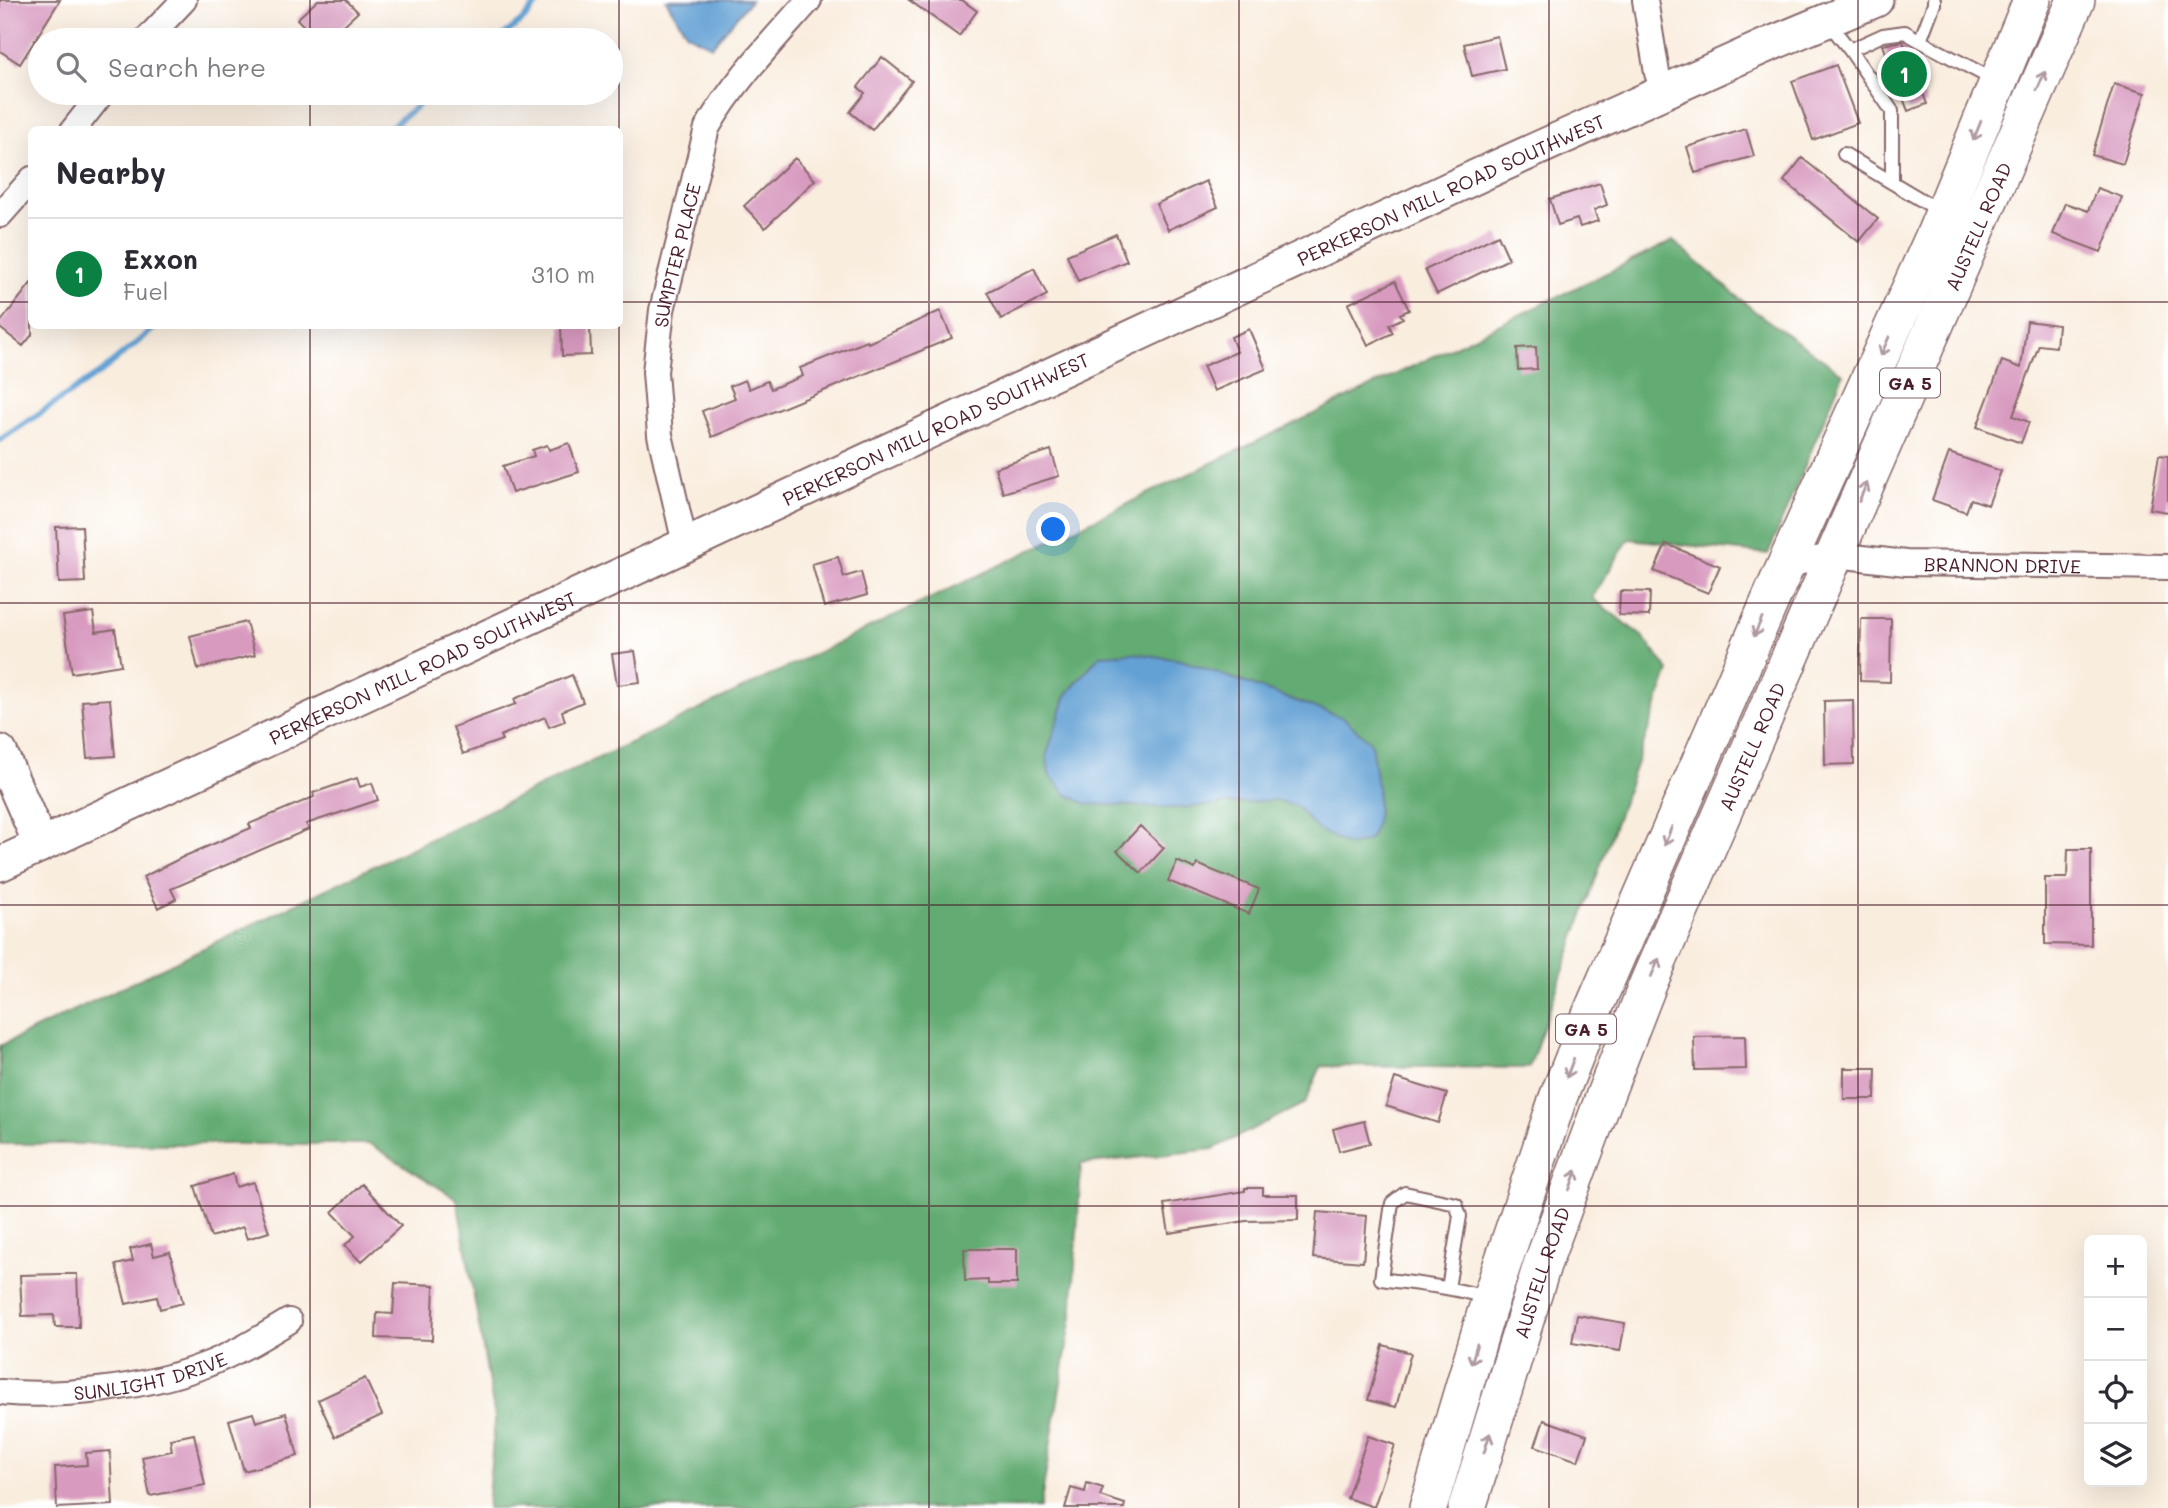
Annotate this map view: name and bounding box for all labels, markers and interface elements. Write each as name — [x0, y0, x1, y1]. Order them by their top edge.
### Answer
search box — [28, 28, 623, 105]
icon: search — [52, 48, 90, 86]
pin: 1 — [1881, 48, 1927, 100]
text: Search here — [108, 50, 266, 84]
one-way arrow — [2035, 71, 2048, 93]
street label: PERKERSON MILL ROAD SOUTHWEST — [1293, 108, 1608, 271]
one-way arrow — [1970, 120, 1983, 141]
text: Nearby — [56, 152, 166, 192]
street label: AUSTELL ROAD — [1939, 158, 2017, 294]
street label: SUMPTER PLACE — [648, 180, 706, 329]
text: Exxon — [123, 242, 198, 276]
text: 1 — [74, 259, 84, 289]
text: 310 m — [531, 259, 595, 289]
text: Fuel — [123, 276, 168, 306]
one-way arrow — [1878, 335, 1891, 356]
street label: PERKERSON MILL ROAD SOUTHWEST — [778, 346, 1093, 511]
road number: GA 5 — [1880, 368, 1940, 398]
one-way arrow — [1857, 482, 1870, 503]
your location — [1036, 512, 1070, 546]
street label: BRANNON DRIVE — [1924, 551, 2081, 578]
street label: PERKERSON MILL ROAD SOUTHWEST — [265, 585, 580, 749]
one-way arrow — [1751, 616, 1764, 638]
street label: AUSTELL ROAD — [1713, 678, 1790, 814]
one-way arrow — [1661, 825, 1674, 847]
one-way arrow — [1649, 958, 1662, 979]
road number: GA 5 — [1556, 1014, 1616, 1044]
one-way arrow — [1562, 1057, 1575, 1079]
one-way arrow — [1568, 1170, 1581, 1192]
street label: AUSTELL ROAD — [1508, 1203, 1575, 1341]
map controls — [2084, 1235, 2147, 1487]
button: + — [2084, 1235, 2147, 1298]
button: − — [2084, 1298, 2147, 1361]
one-way arrow — [1467, 1342, 1480, 1364]
street label: SUNLIGHT DRIVE — [72, 1345, 231, 1405]
button: locate — [2084, 1361, 2147, 1424]
button: layers — [2084, 1424, 2147, 1487]
one-way arrow — [1481, 1432, 1494, 1454]

